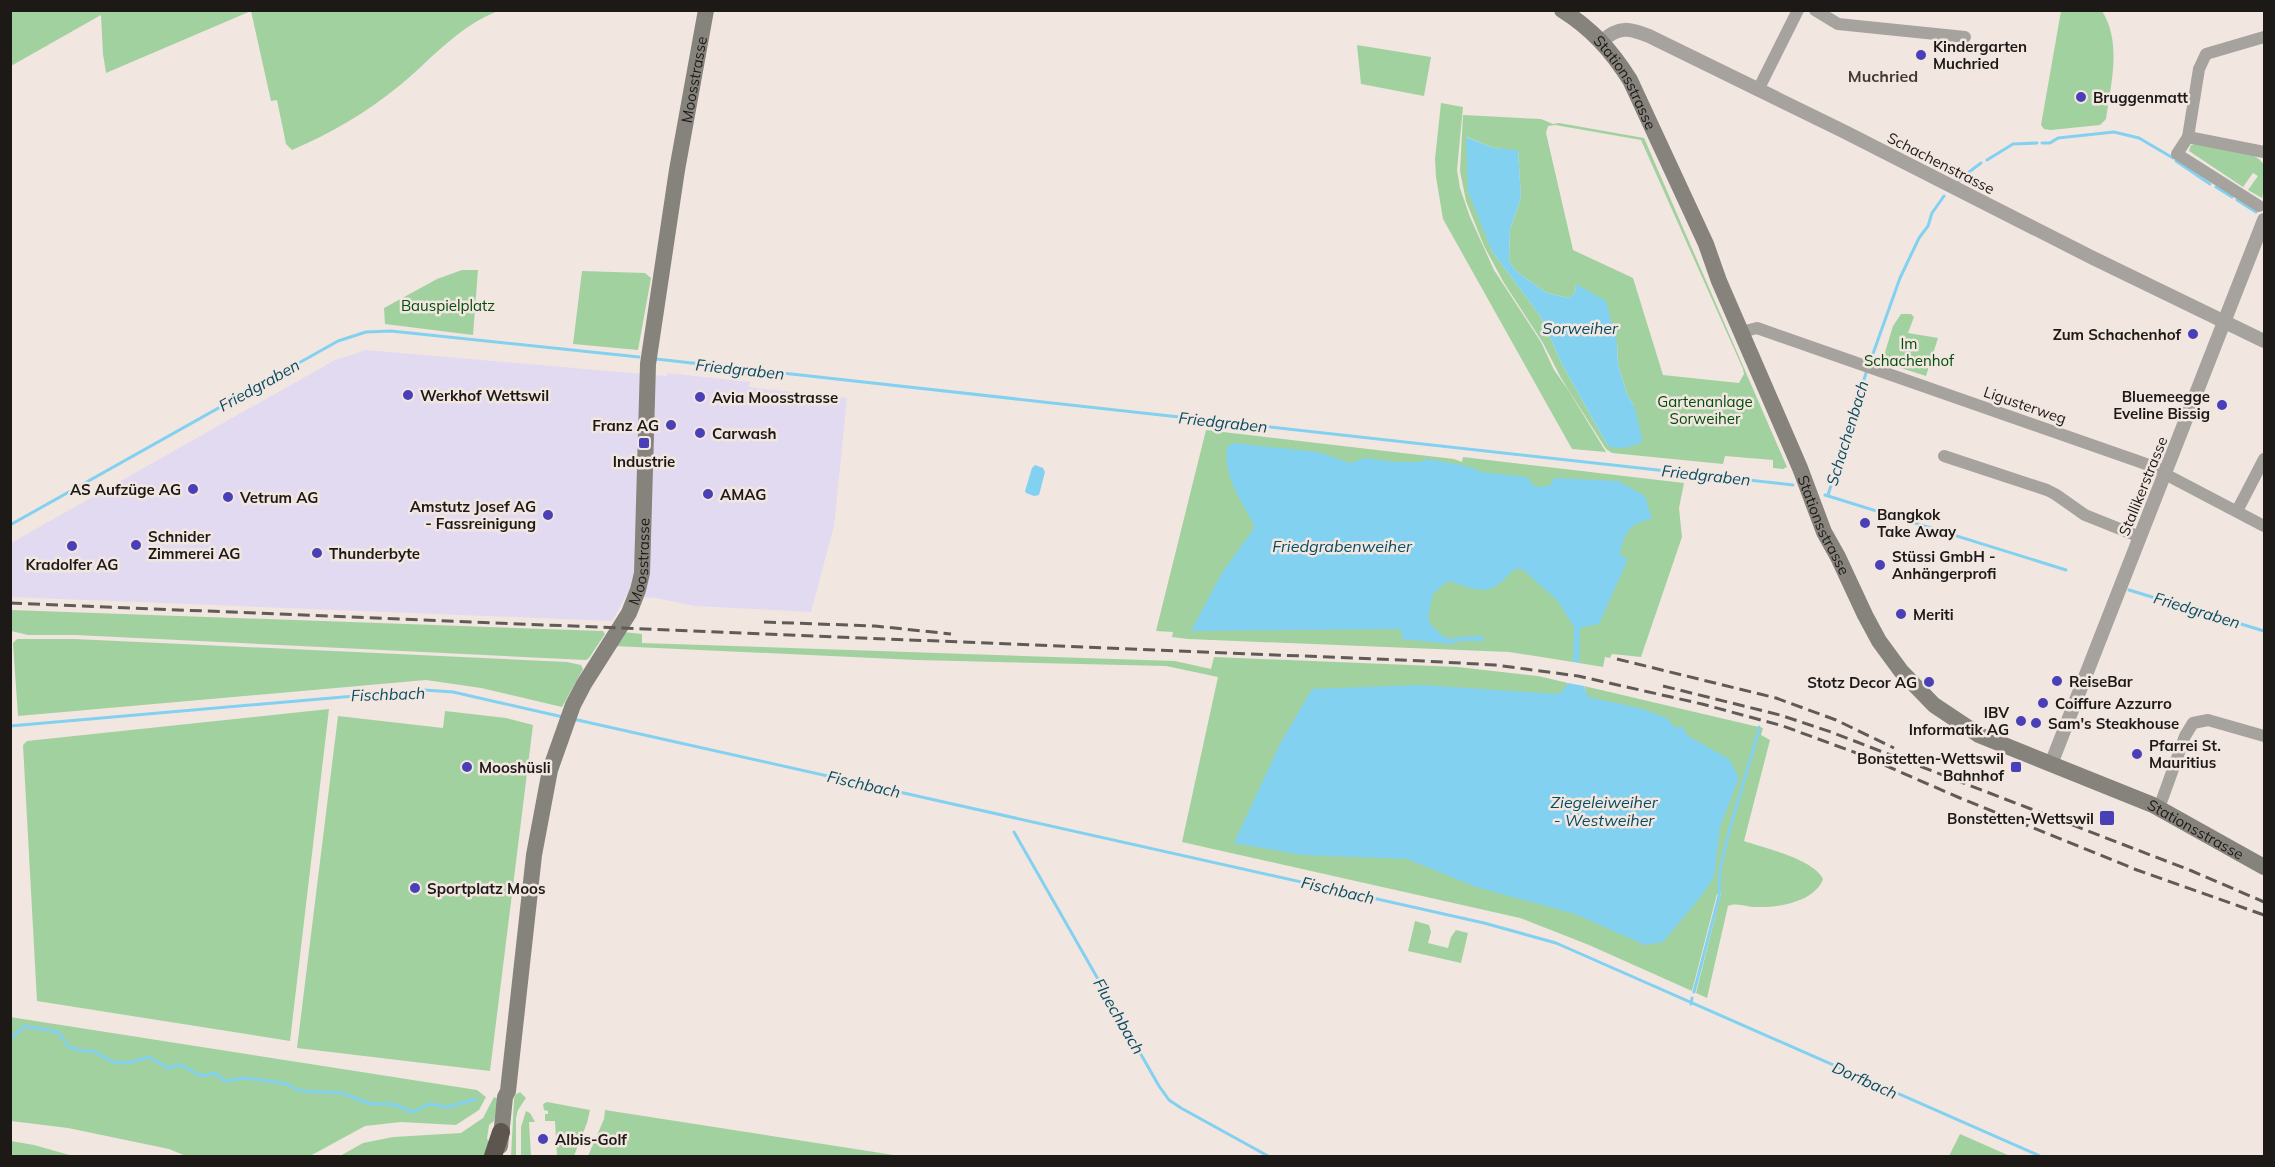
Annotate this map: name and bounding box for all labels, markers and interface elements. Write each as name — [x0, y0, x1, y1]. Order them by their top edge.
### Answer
street label: Stationsstrasse — [1590, 31, 1661, 132]
street label: Moosstrasse — [676, 35, 711, 124]
place label: Kindergarten Muchried — [1933, 37, 2027, 73]
marker: Kindergarten Muchried — [1914, 48, 1928, 62]
district label: Muchried — [1848, 66, 1918, 86]
place label: Bruggenmatt — [2093, 88, 2188, 107]
marker: Bruggenmatt — [2074, 90, 2088, 104]
street label: Schachenstrasse — [1884, 128, 1998, 198]
park label: Bauspielplatz — [401, 296, 495, 315]
water label: Sorweiher — [1542, 318, 1619, 338]
place label: Zum Schachenhof — [2053, 325, 2181, 344]
marker: Zum Schachenhof — [2186, 327, 2200, 341]
park label: Im Schachenhof — [1864, 334, 1955, 370]
water label: Friedgraben — [694, 354, 786, 384]
water label: Friedgraben — [215, 355, 303, 415]
water label: Schachenbach — [1822, 378, 1872, 488]
street label: Ligusterweg — [1981, 382, 2069, 428]
place label: Werkhof Wettswil — [420, 386, 549, 405]
place label: Bluemeegge Eveline Bissig — [2113, 387, 2210, 423]
marker: Werkhof Wettswil — [401, 388, 415, 402]
place label: Avia Moosstrasse — [712, 388, 838, 407]
marker: Avia Moosstrasse — [693, 390, 707, 404]
park label: Gartenanlage Sorweiher — [1657, 392, 1753, 428]
marker: Bluemeegge Eveline Bissig — [2215, 398, 2229, 412]
water label: Friedgraben — [1177, 407, 1269, 437]
place label: Franz AG — [592, 416, 659, 435]
marker: Franz AG — [664, 418, 678, 432]
place label: Carwash — [712, 424, 777, 443]
marker: Carwash — [693, 426, 707, 440]
street label: Stallikerstrasse — [2114, 434, 2172, 538]
marker: Industrie — [637, 436, 651, 450]
place label: Industrie — [613, 452, 675, 471]
water label: Friedgraben — [1660, 460, 1752, 490]
street label: Stationsstrasse — [1794, 472, 1854, 578]
place label: AS Aufzüge AG — [70, 480, 181, 499]
marker: AS Aufzüge AG — [186, 482, 200, 496]
place label: AMAG — [720, 485, 766, 504]
marker: AMAG — [701, 487, 715, 501]
place label: Vetrum AG — [239, 488, 318, 507]
marker: Vetrum AG — [221, 490, 235, 504]
place label: Amstutz Josef AG - Fassreinigung — [410, 497, 536, 533]
place label: Bangkok Take Away — [1877, 505, 1957, 541]
marker: Amstutz Josef AG - Fassreinigung — [541, 508, 555, 522]
marker: Bangkok Take Away — [1858, 516, 1872, 530]
street label: Moosstrasse — [624, 518, 653, 608]
place label: Schnider Zimmerei AG — [148, 527, 240, 563]
water label: Friedgrabenweiher — [1272, 536, 1413, 556]
marker: Schnider Zimmerei AG — [129, 538, 143, 552]
marker: Kradolfer AG — [65, 539, 79, 553]
place label: Thunderbyte — [329, 544, 420, 563]
marker: Thunderbyte — [310, 546, 324, 560]
place label: Stüssi GmbH - Anhängerprofi — [1892, 547, 1996, 583]
place label: Kradolfer AG — [26, 555, 118, 574]
marker: Stüssi GmbH - Anhängerprofi — [1873, 558, 1887, 572]
water label: Friedgraben — [2151, 587, 2243, 633]
place label: Meriti — [1913, 605, 1954, 624]
marker: Meriti — [1894, 607, 1908, 621]
place label: ReiseBar — [2069, 672, 2133, 691]
place label: Stotz Decor AG — [1807, 673, 1917, 692]
marker: ReiseBar — [2050, 674, 2064, 688]
marker: Stotz Decor AG — [1922, 675, 1936, 689]
water label: Fischbach — [350, 683, 426, 705]
place label: Coiffure Azzurro — [2055, 694, 2172, 713]
marker: Coiffure Azzurro — [2036, 696, 2050, 710]
place label: IBV Informatik AG — [1909, 703, 2009, 739]
marker: IBV Informatik AG — [2014, 714, 2028, 728]
place label: Sam's Steakhouse — [2048, 714, 2179, 733]
marker: Sam's Steakhouse — [2029, 716, 2043, 730]
place label: Pfarrei St. Mauritius — [2149, 736, 2221, 772]
marker: Pfarrei St. Mauritius — [2130, 747, 2144, 761]
place label: Bonstetten-Wettswil Bahnhof — [1857, 749, 2004, 785]
place label: Mooshüsli — [479, 758, 551, 777]
marker: Mooshüsli — [460, 760, 474, 774]
marker: Bonstetten-Wettswil Bahnhof — [2009, 760, 2023, 774]
water label: Fischbach — [825, 766, 903, 802]
water label: Ziegeleiweiher - Westweiher — [1551, 792, 1659, 830]
street label: Stationsstrasse — [2144, 794, 2247, 863]
place label: Bonstetten-Wettswil — [1947, 809, 2094, 828]
marker: Bonstetten-Wettswil — [2098, 809, 2116, 827]
water label: Fischbach — [1299, 872, 1377, 908]
place label: Sportplatz Moos — [427, 879, 545, 898]
marker: Sportplatz Moos — [408, 881, 422, 895]
water label: Fluechbach — [1089, 974, 1149, 1058]
water label: Dorfbach — [1829, 1057, 1901, 1103]
place label: Albis-Golf — [555, 1130, 627, 1149]
marker: Albis-Golf — [536, 1132, 550, 1146]

